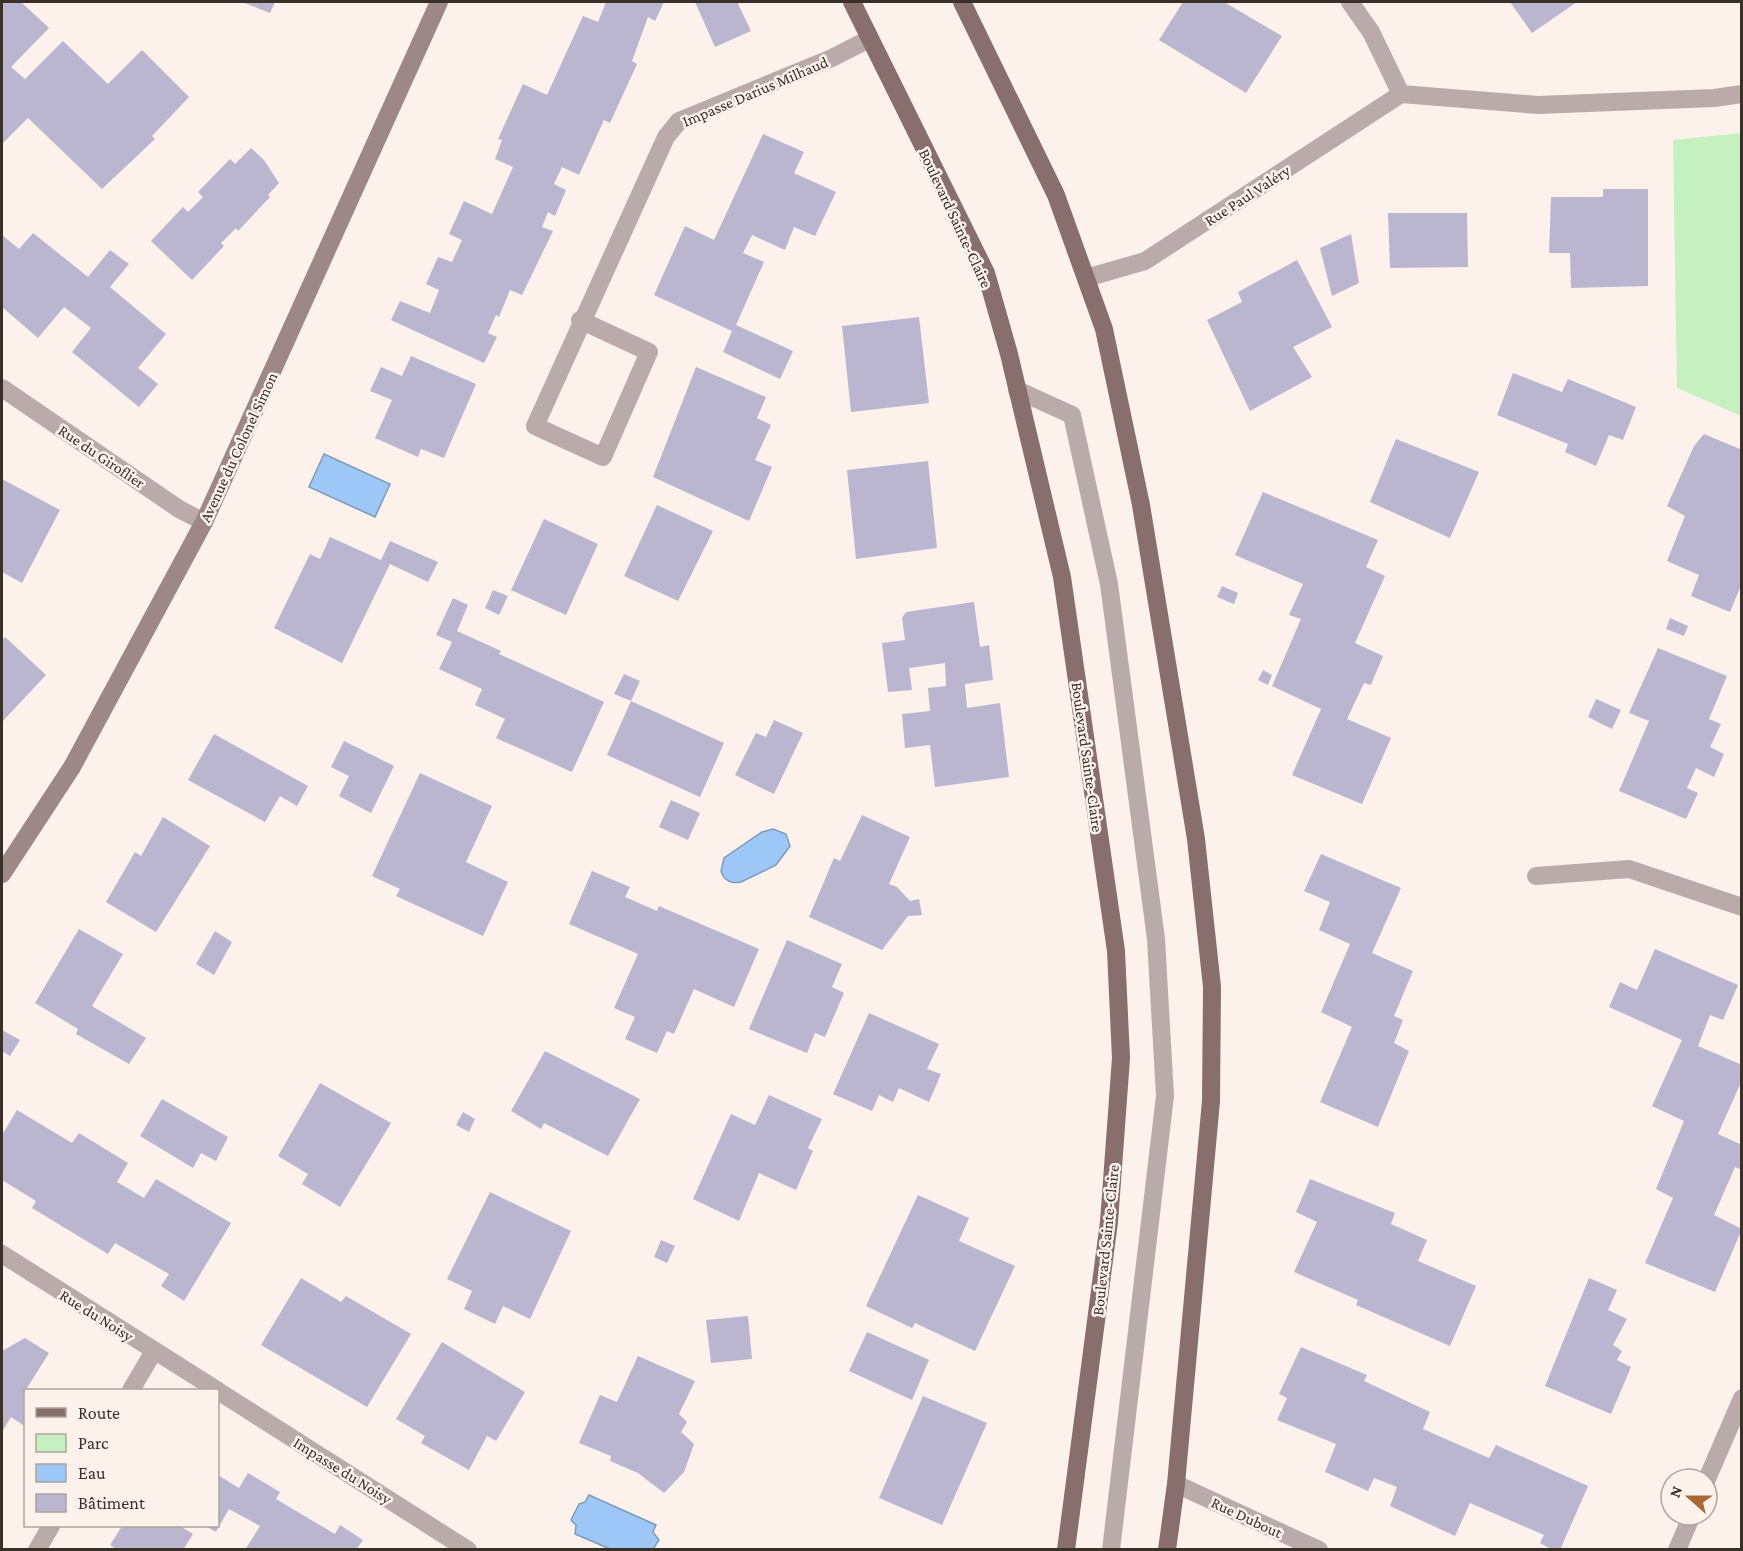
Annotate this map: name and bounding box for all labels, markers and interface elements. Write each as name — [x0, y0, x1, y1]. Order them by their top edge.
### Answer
street label: Impasse Darius Milhaud — [680, 53, 831, 131]
street label: Boulevard Sainte-Claire — [916, 146, 995, 290]
street label: Rue Paul Valéry — [1201, 161, 1294, 230]
street label: Avenue du Colonel Simon — [196, 369, 281, 525]
street label: Rue du Giroflier — [55, 421, 148, 492]
street label: Boulevard Sainte-Claire — [1069, 681, 1106, 833]
street label: Boulevard Sainte-Claire — [1089, 1164, 1122, 1316]
street label: Rue du Noisy — [56, 1286, 137, 1346]
legend — [24, 1389, 219, 1527]
text: Route — [78, 1403, 120, 1423]
text: Parc — [78, 1433, 109, 1453]
street label: Impasse du Noisy — [290, 1434, 395, 1509]
text: Eau — [78, 1463, 106, 1483]
north arrow — [1659, 1467, 1719, 1527]
text: N — [1666, 1484, 1685, 1500]
text: Bâtiment — [78, 1493, 146, 1513]
street label: Rue Dubout — [1209, 1494, 1286, 1542]

